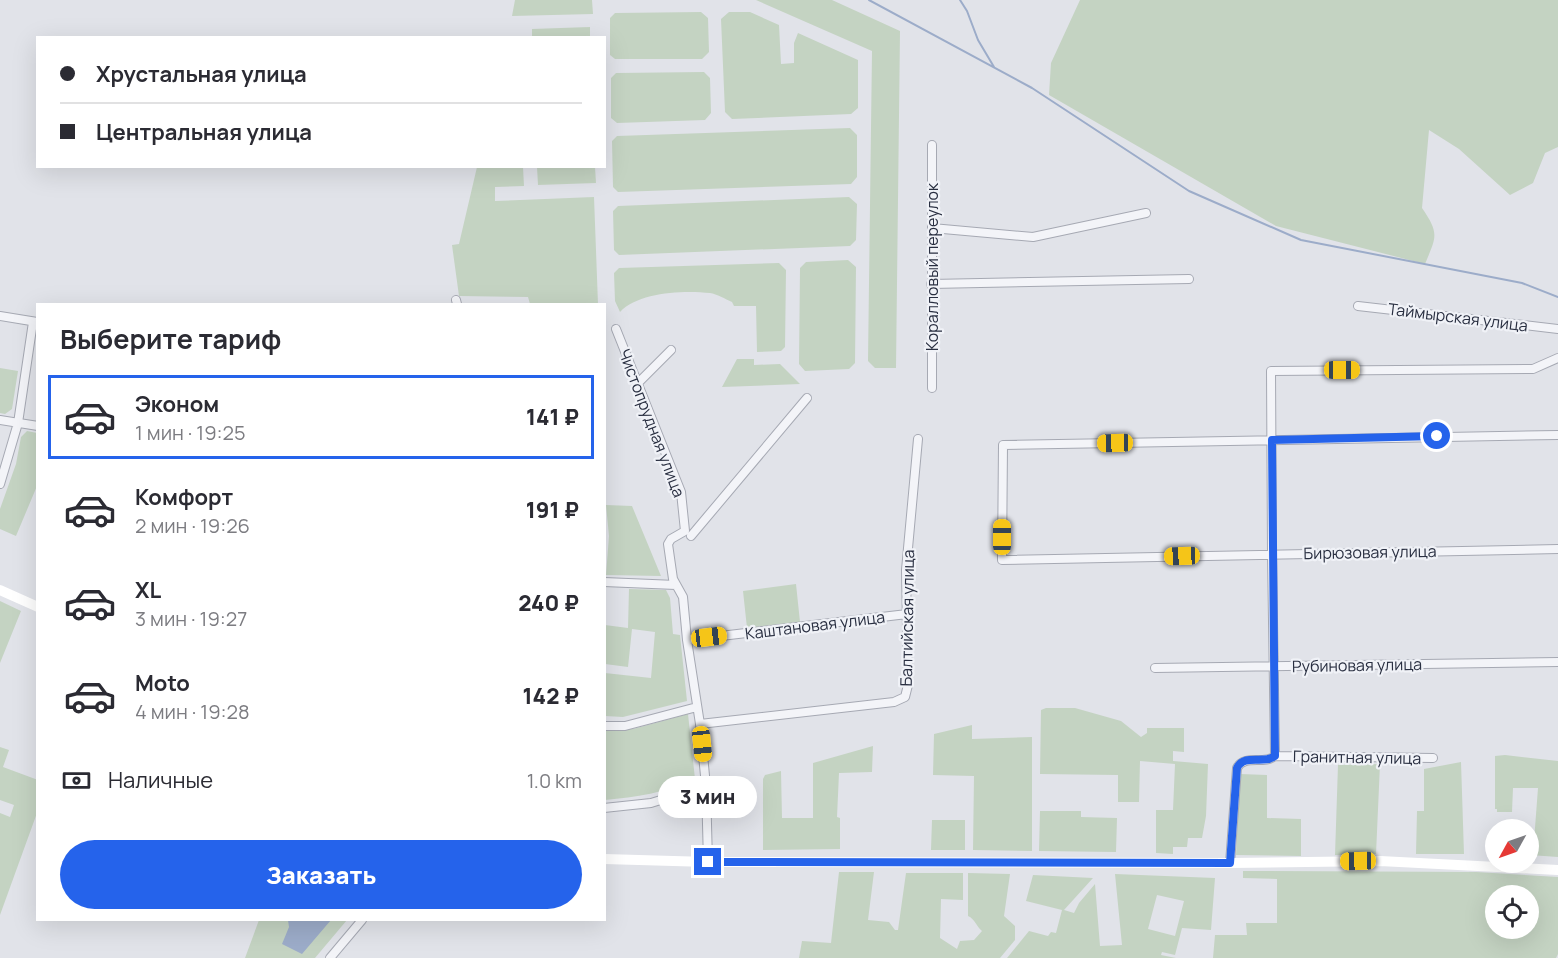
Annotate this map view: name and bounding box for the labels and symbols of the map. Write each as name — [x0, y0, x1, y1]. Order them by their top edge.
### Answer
street label: Коралловый переулок — [921, 182, 943, 351]
street label: Таймырская улица — [1387, 298, 1529, 336]
street label: Чистопрудная улица — [614, 346, 690, 500]
car — [1324, 361, 1360, 379]
route start — [1423, 422, 1450, 449]
car — [1097, 434, 1133, 452]
car — [993, 519, 1011, 555]
street label: Бирюзовая улица — [1303, 540, 1437, 564]
car — [1164, 546, 1200, 566]
street label: Балтийская улица — [895, 549, 919, 687]
street label: Каштановая улица — [744, 606, 886, 644]
car — [690, 626, 728, 648]
street label: Рубиновая улица — [1292, 653, 1422, 677]
car — [691, 725, 713, 763]
street label: Гранитная улица — [1293, 745, 1421, 769]
callout: 3 мин — [658, 775, 758, 817]
north arrow — [1485, 819, 1539, 873]
route end — [694, 848, 721, 875]
car — [1340, 852, 1376, 870]

